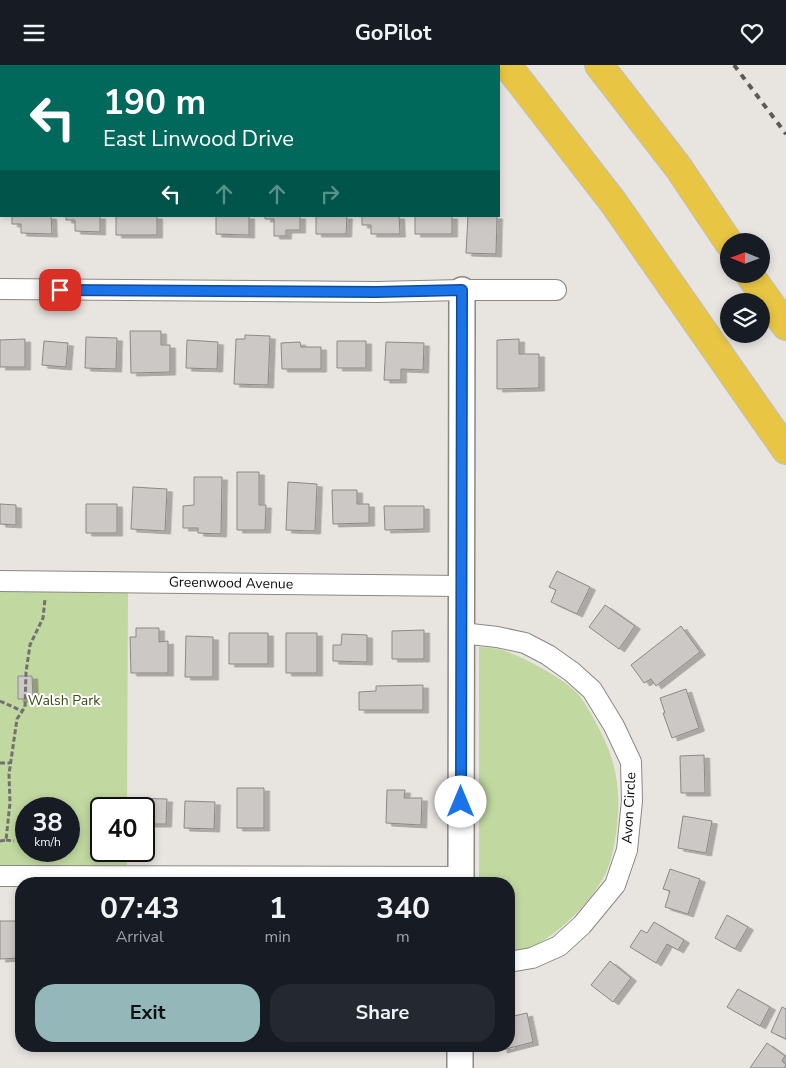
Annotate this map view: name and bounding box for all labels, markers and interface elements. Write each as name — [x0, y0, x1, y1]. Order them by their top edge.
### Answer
text: GoPilot — [355, 18, 431, 48]
icon: menu — [20, 19, 48, 47]
icon: heart — [738, 19, 766, 47]
text: 190 m — [103, 79, 206, 126]
icon: left — [20, 85, 85, 150]
text: East Linwood Drive — [103, 124, 294, 154]
icon: left — [157, 180, 185, 208]
icon: ahead — [210, 180, 238, 208]
icon: ahead — [263, 180, 291, 208]
icon: right — [316, 180, 344, 208]
north arrow — [720, 233, 770, 283]
map controls — [720, 233, 770, 343]
pin — [39, 269, 81, 311]
icon: arrive — [46, 276, 74, 304]
button: layers — [720, 293, 770, 343]
street label: Greenwood Avenue — [169, 572, 293, 594]
park label: Walsh Park — [28, 691, 101, 710]
street label: Avon Circle — [618, 772, 640, 844]
position arrow — [434, 775, 486, 827]
speed limit sign: 40 — [90, 797, 155, 862]
text: 38 — [32, 806, 63, 840]
text: km/h — [34, 834, 61, 850]
text: 07:43 — [100, 888, 179, 929]
text: 1 — [269, 888, 287, 929]
text: 340 — [376, 888, 430, 929]
text: Arrival — [116, 926, 164, 948]
text: min — [264, 926, 291, 948]
text: m — [396, 926, 410, 948]
button: Exit — [35, 984, 260, 1042]
button: Share — [270, 984, 495, 1042]

